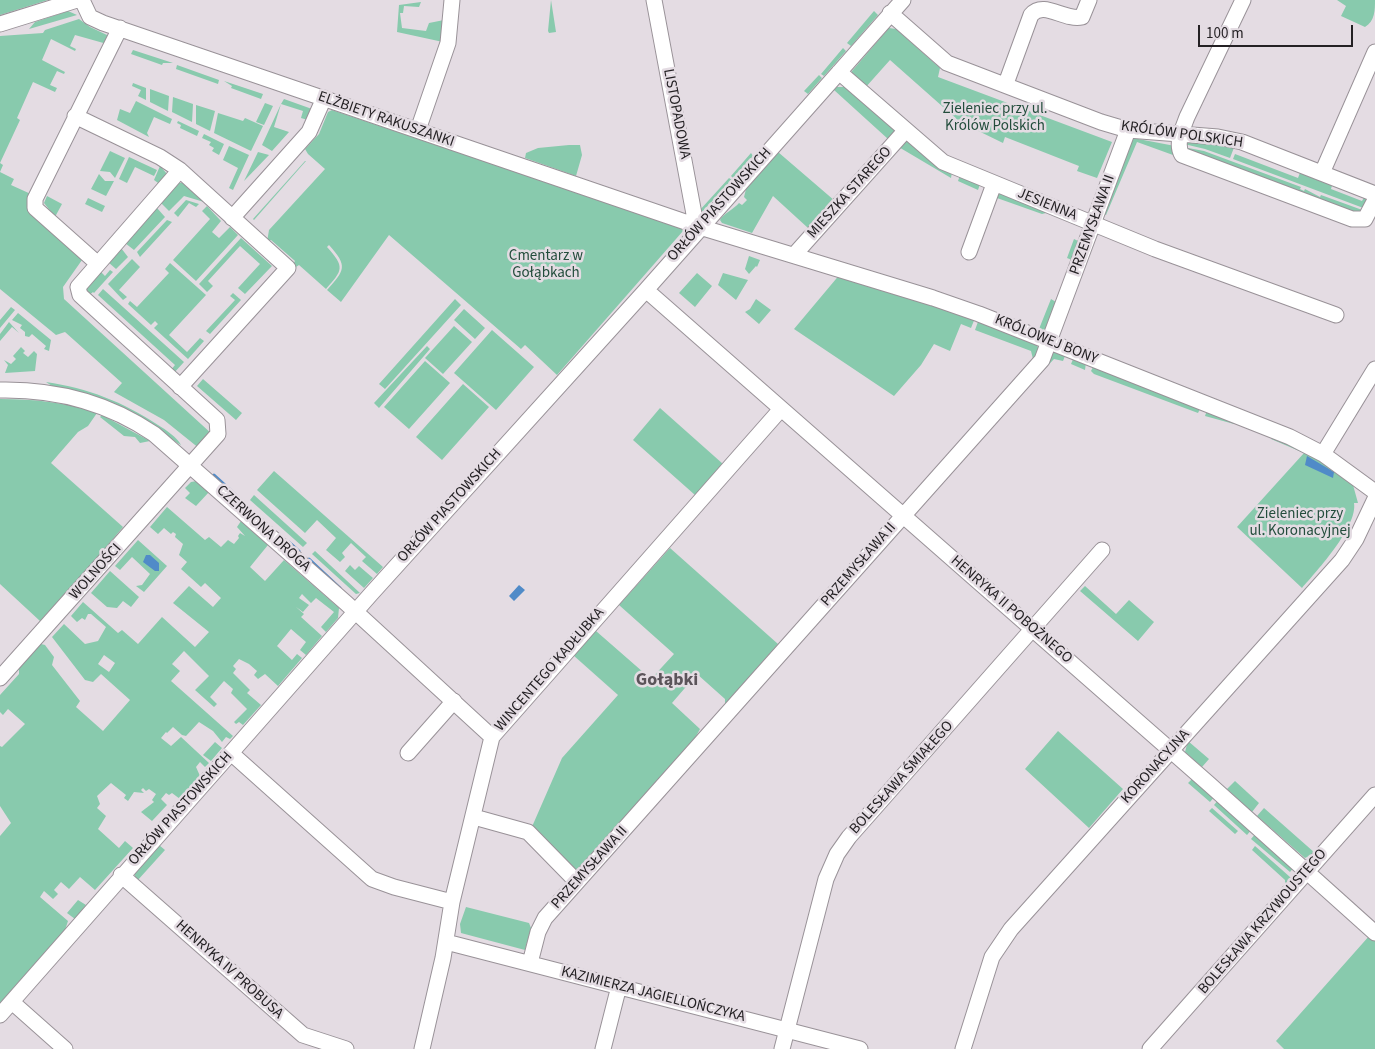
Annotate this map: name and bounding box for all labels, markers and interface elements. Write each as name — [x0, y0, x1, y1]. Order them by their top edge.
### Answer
scale bar — [1200, 15, 1355, 47]
text: 100 m — [1206, 23, 1244, 44]
street label: LISTOPADOWA — [658, 67, 694, 161]
street label: ELŻBIETY RAKUSZANKI — [315, 88, 457, 152]
park label: Zieleniec przy ul. Królów Polskich — [942, 101, 1048, 136]
street label: KRÓLÓW POLSKICH — [1120, 118, 1244, 152]
street label: MIESZKA STAREGO — [804, 143, 896, 243]
street label: ORŁÓW PIASTOWSKICH — [664, 144, 776, 266]
street label: PRZEMYSŁAWA II — [1067, 173, 1119, 277]
street label: JESIENNA — [1015, 185, 1079, 225]
park label: Cmentarz w Gołąbkach — [509, 248, 583, 283]
street label: KRÓLOWEJ BONY — [992, 311, 1100, 369]
street label: ORŁÓW PIASTOWSKICH — [394, 445, 506, 567]
street label: CZERWONA DROGA — [212, 482, 314, 576]
park label: Zieleniec przy ul. Koronacyjnej — [1249, 506, 1351, 541]
street label: PRZEMYSŁAWA II — [818, 519, 900, 611]
street label: WOLNOŚCI — [66, 540, 126, 604]
street label: HENRYKA II POBOŻNEGO — [946, 552, 1076, 668]
street label: WINCENTEGO KADŁUBKA — [491, 605, 609, 735]
district label: Gołąbki — [636, 670, 698, 692]
street label: BOLESŁAWA ŚMIAŁEGO — [846, 718, 958, 838]
street label: KORONACYJNA — [1118, 726, 1194, 808]
street label: ORŁÓW PIASTOWSKICH — [125, 748, 237, 870]
street label: PRZEMYSŁAWA II — [548, 823, 632, 913]
street label: BOLESŁAWA KRZYWOUSTEGO — [1195, 846, 1331, 998]
street label: HENRYKA IV PROBUSA — [171, 917, 287, 1023]
street label: KAZIMIERZA JAGIELLOŃCZYKA — [559, 963, 747, 1027]

